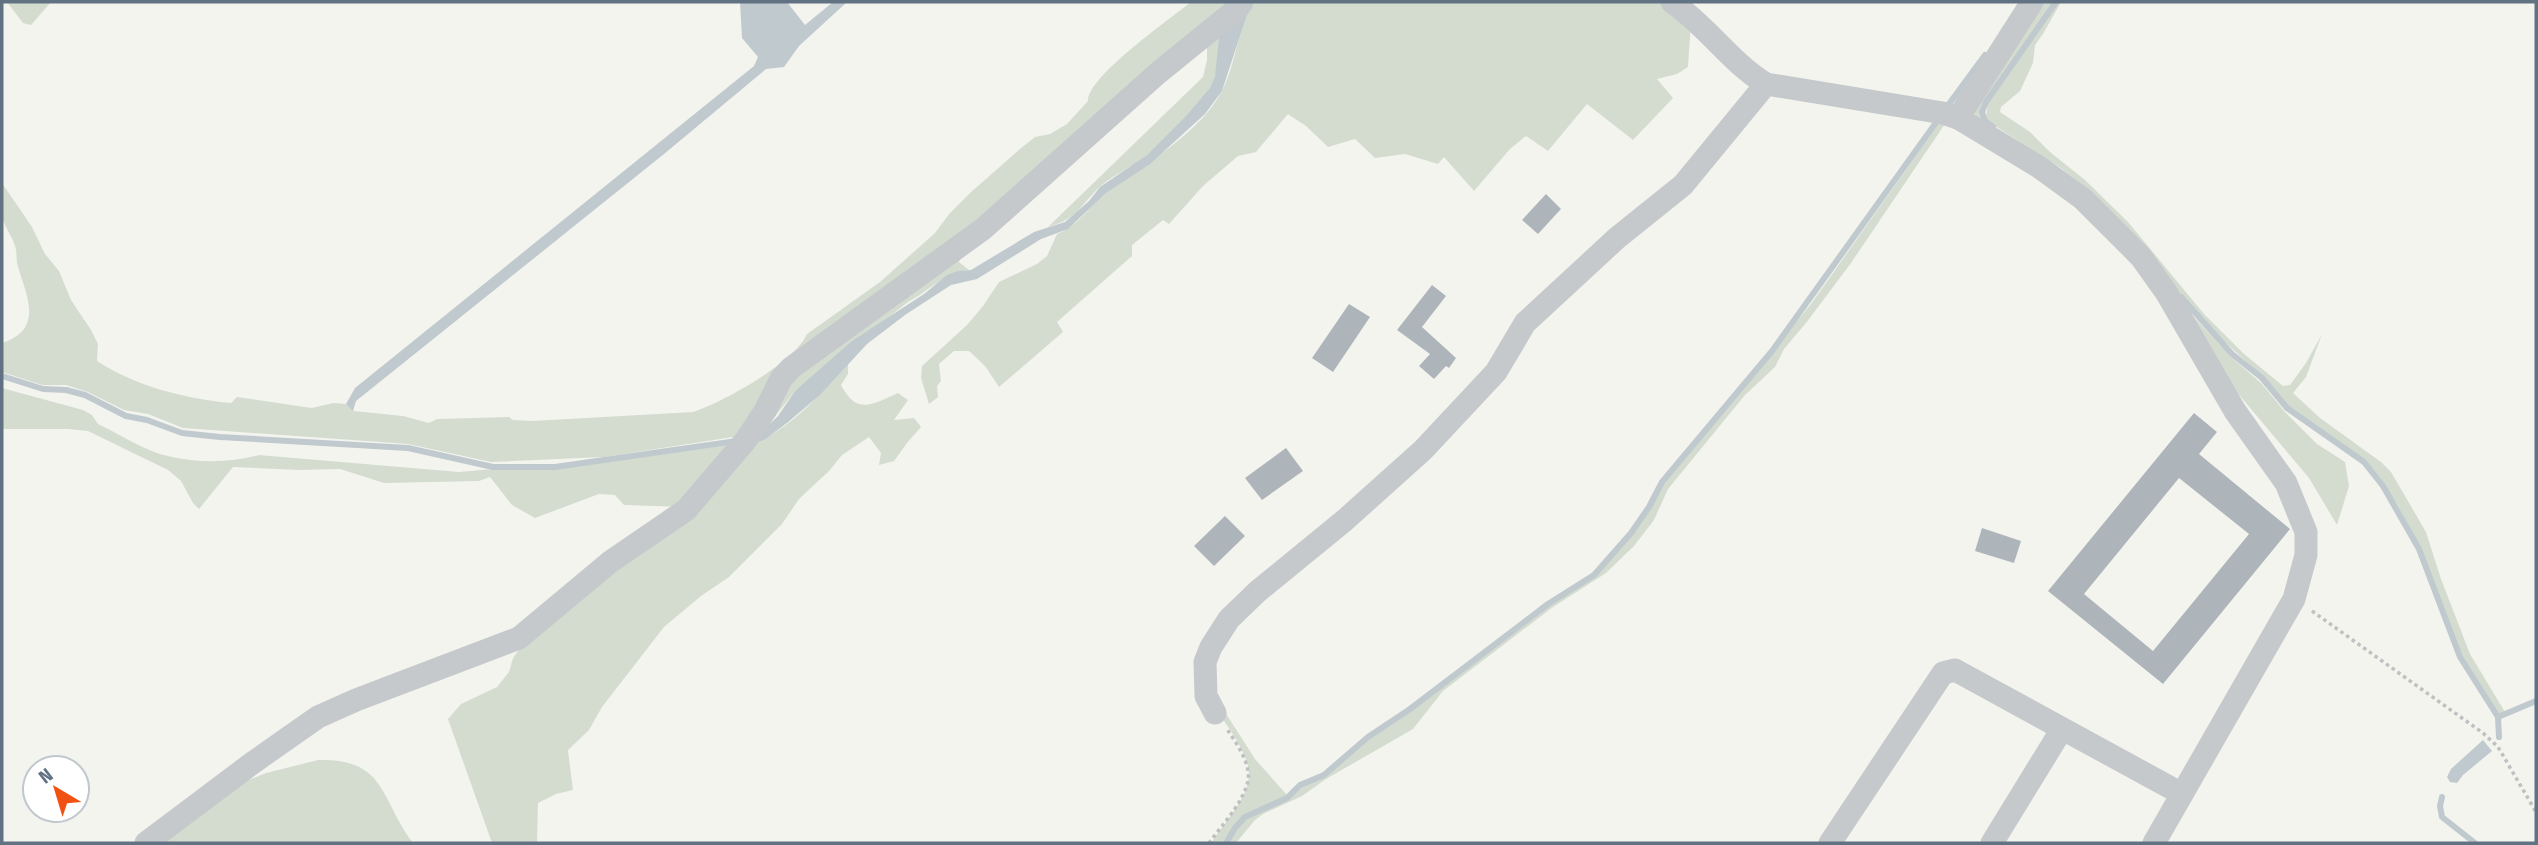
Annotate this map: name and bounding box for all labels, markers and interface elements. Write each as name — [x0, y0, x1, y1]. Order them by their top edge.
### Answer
north arrow — [21, 754, 91, 824]
text: N — [34, 763, 57, 789]

